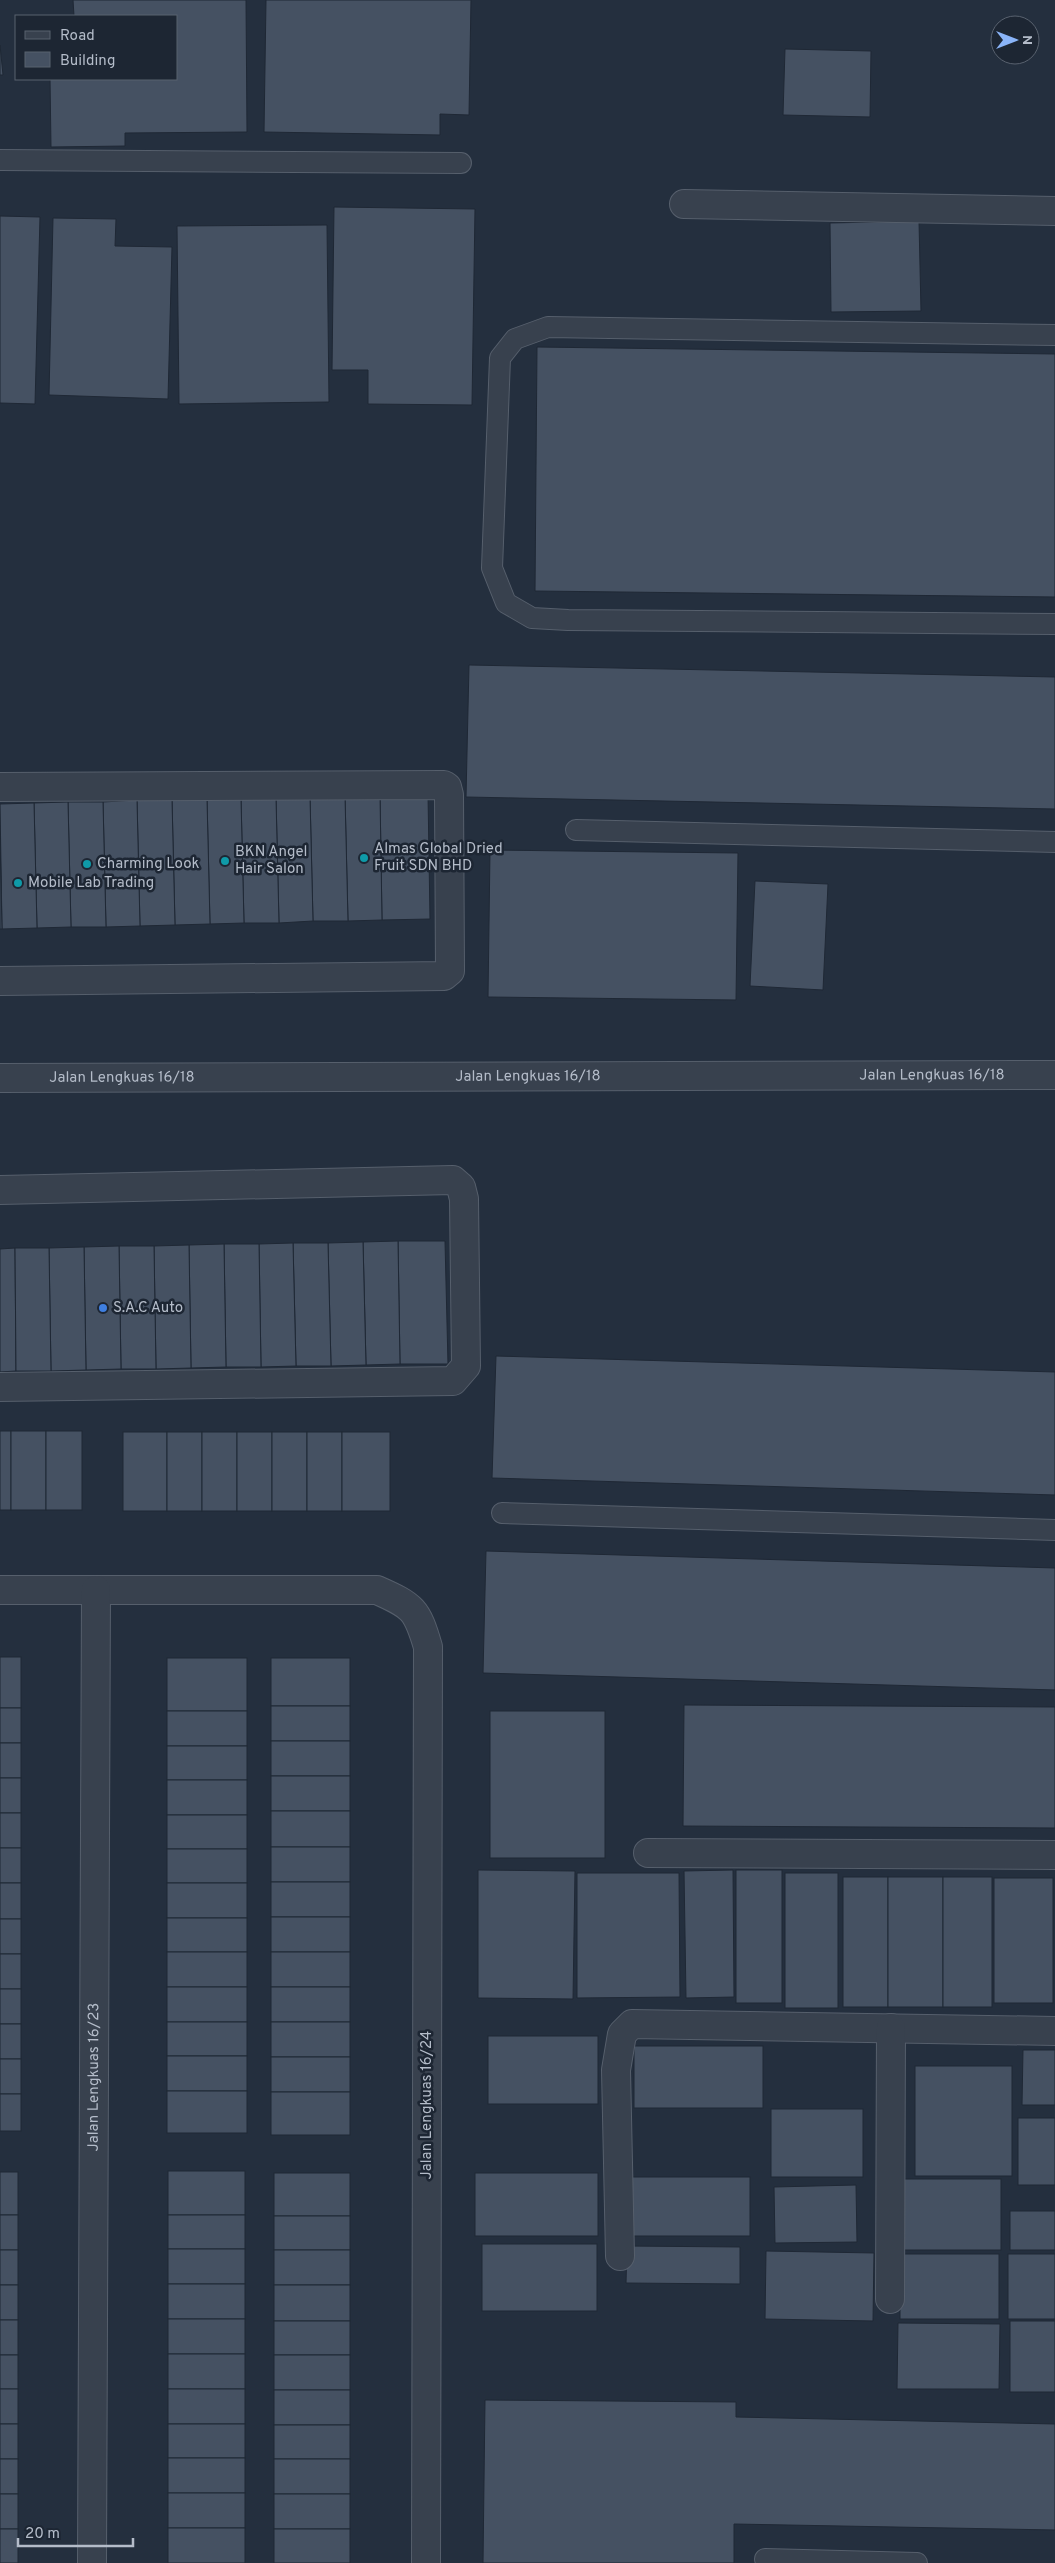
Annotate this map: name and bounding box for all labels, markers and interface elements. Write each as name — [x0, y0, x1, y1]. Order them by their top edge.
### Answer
legend — [15, 15, 178, 80]
north arrow — [990, 15, 1040, 65]
text: Road — [60, 27, 95, 46]
text: N — [1018, 35, 1035, 45]
text: Building — [60, 52, 115, 71]
place label: Almas Global Dried Fruit SDN BHD — [374, 840, 503, 876]
place label: BKN Angel Hair Salon — [235, 843, 307, 879]
marker: Almas Global Dried Fruit SDN BHD — [358, 852, 370, 864]
place label: Charming Look — [97, 855, 200, 874]
marker: BKN Angel Hair Salon — [219, 855, 231, 867]
marker: Charming Look — [81, 858, 93, 870]
place label: Mobile Lab Trading — [28, 874, 154, 893]
marker: Mobile Lab Trading — [12, 877, 24, 889]
street label: Jalan Lengkuas 16/18 — [859, 1066, 1005, 1085]
street label: Jalan Lengkuas 16/18 — [455, 1067, 601, 1086]
street label: Jalan Lengkuas 16/18 — [49, 1068, 195, 1087]
place label: S.A.C Auto — [113, 1299, 183, 1318]
marker: S.A.C Auto — [97, 1302, 109, 1314]
street label: Jalan Lengkuas 16/23 — [84, 2003, 104, 2151]
street label: Jalan Lengkuas 16/24 — [418, 2031, 437, 2179]
scale bar — [18, 2516, 132, 2548]
text: 20 m — [25, 2525, 60, 2544]

